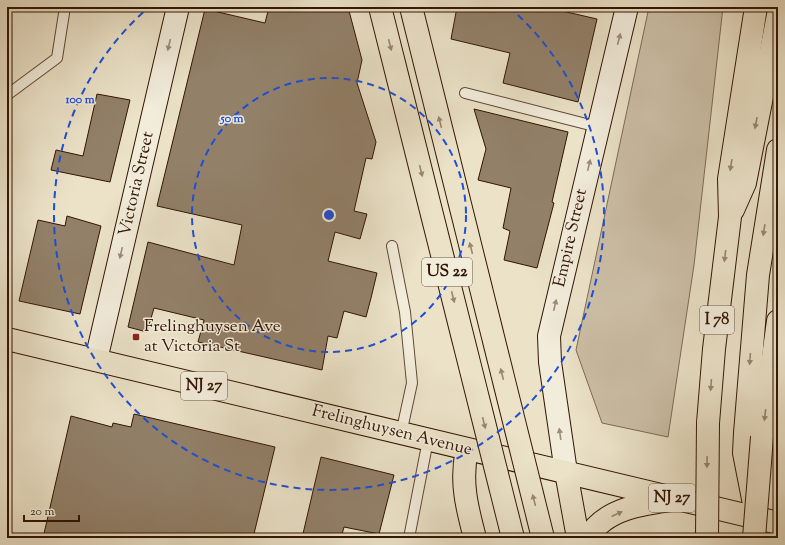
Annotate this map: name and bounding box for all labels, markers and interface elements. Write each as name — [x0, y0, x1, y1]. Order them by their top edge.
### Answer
one-way arrow — [616, 32, 622, 44]
one-way arrow — [166, 39, 172, 51]
one-way arrow — [387, 39, 393, 51]
text: 100 m — [64, 91, 95, 109]
text: 50 m — [220, 110, 244, 128]
one-way arrow — [436, 116, 442, 128]
one-way arrow — [753, 117, 759, 130]
street label: Victoria Street — [113, 129, 161, 239]
one-way arrow — [586, 159, 592, 171]
one-way arrow — [728, 159, 734, 171]
one-way arrow — [419, 165, 425, 177]
street label: Empire Street — [548, 186, 594, 289]
centre of rings — [322, 208, 336, 222]
one-way arrow — [761, 224, 767, 236]
one-way arrow — [468, 242, 474, 254]
one-way arrow — [117, 247, 123, 260]
one-way arrow — [722, 250, 728, 262]
road number: US 22 — [422, 258, 472, 286]
one-way arrow — [450, 291, 456, 303]
one-way arrow — [553, 299, 559, 311]
road number: I 78 — [700, 306, 734, 334]
place label: Frelinghuysen Ave at Victoria St — [144, 315, 281, 359]
marker: Frelinghuysen Ave at Victoria St — [131, 332, 141, 342]
one-way arrow — [747, 353, 754, 365]
one-way arrow — [499, 368, 505, 380]
road number: NJ 27 — [181, 372, 227, 400]
one-way arrow — [708, 379, 715, 391]
street label: Frelinghuysen Avenue — [309, 399, 475, 463]
one-way arrow — [761, 409, 768, 421]
one-way arrow — [481, 417, 487, 429]
one-way arrow — [557, 428, 563, 440]
one-way arrow — [704, 456, 710, 469]
road number: NJ 27 — [649, 484, 695, 512]
one-way arrow — [531, 494, 537, 506]
scale bar — [24, 497, 79, 523]
text: 20 m — [30, 503, 55, 521]
one-way arrow — [612, 510, 624, 516]

